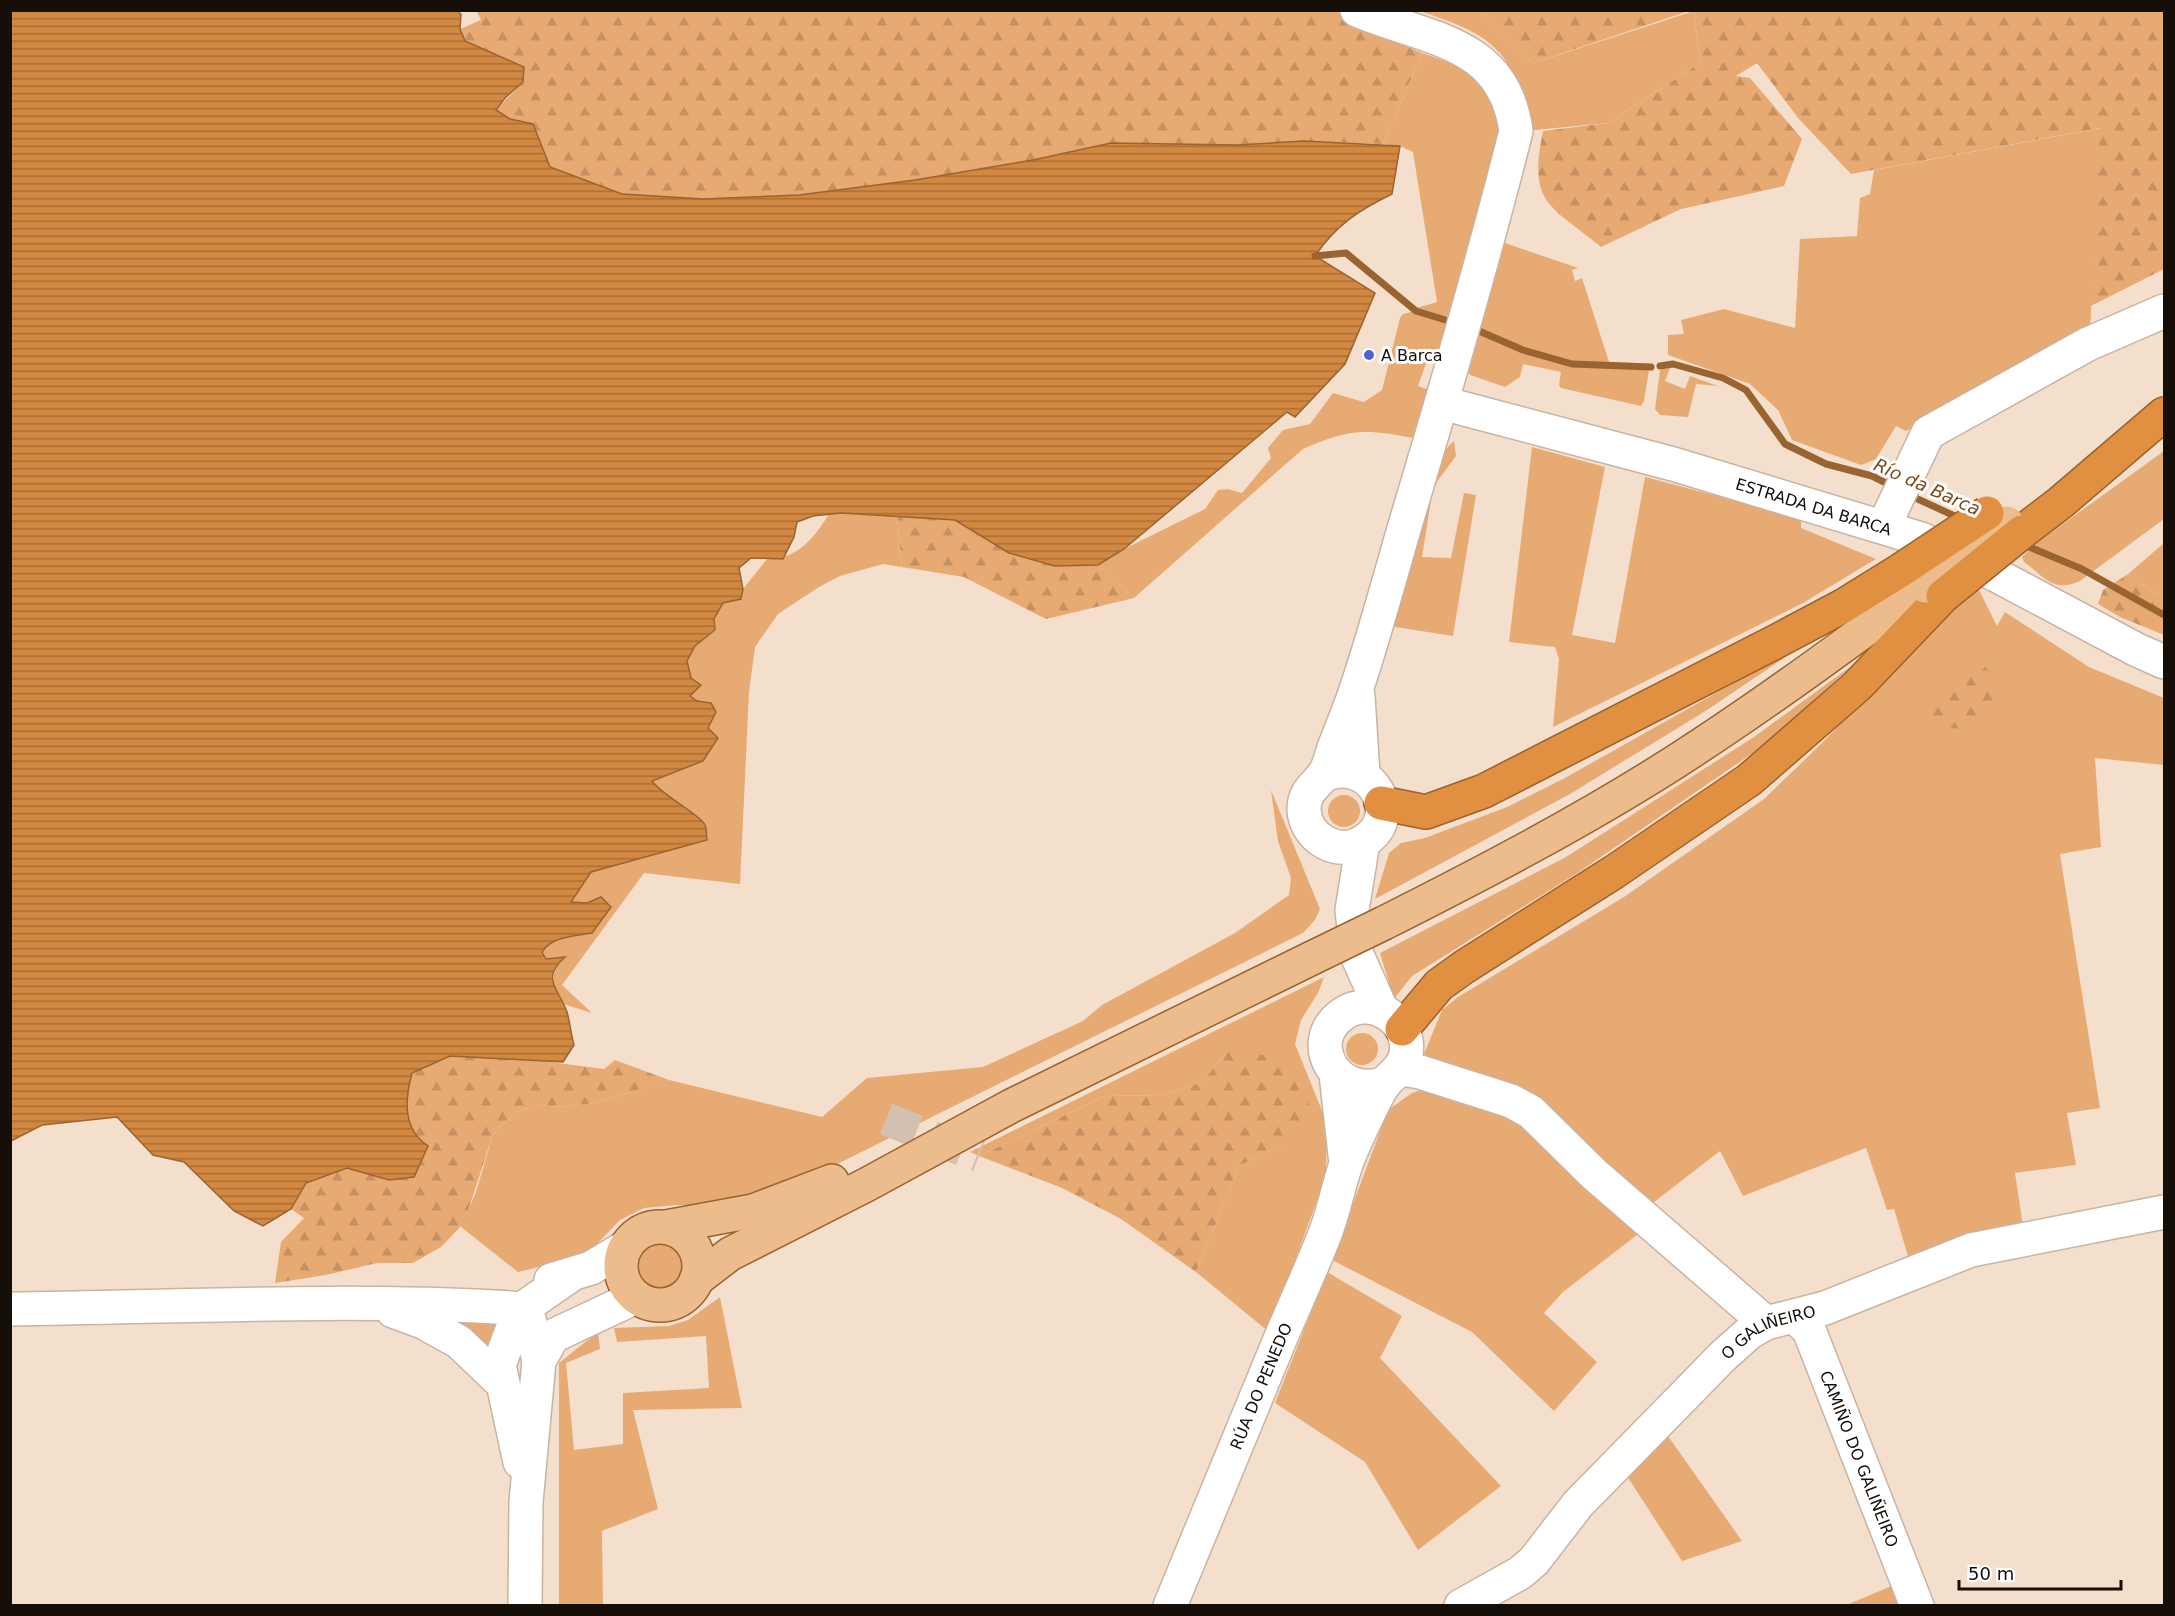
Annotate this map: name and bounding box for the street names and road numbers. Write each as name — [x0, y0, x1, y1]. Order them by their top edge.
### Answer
street label: ESTRADA DA BARCA — [1733, 475, 1894, 540]
street label: O GALIÑEIRO — [1717, 1302, 1818, 1363]
street label: RÚA DO PENEDO — [1226, 1320, 1296, 1452]
street label: CAMIÑO DO GALIÑEIRO — [1816, 1368, 1902, 1550]

